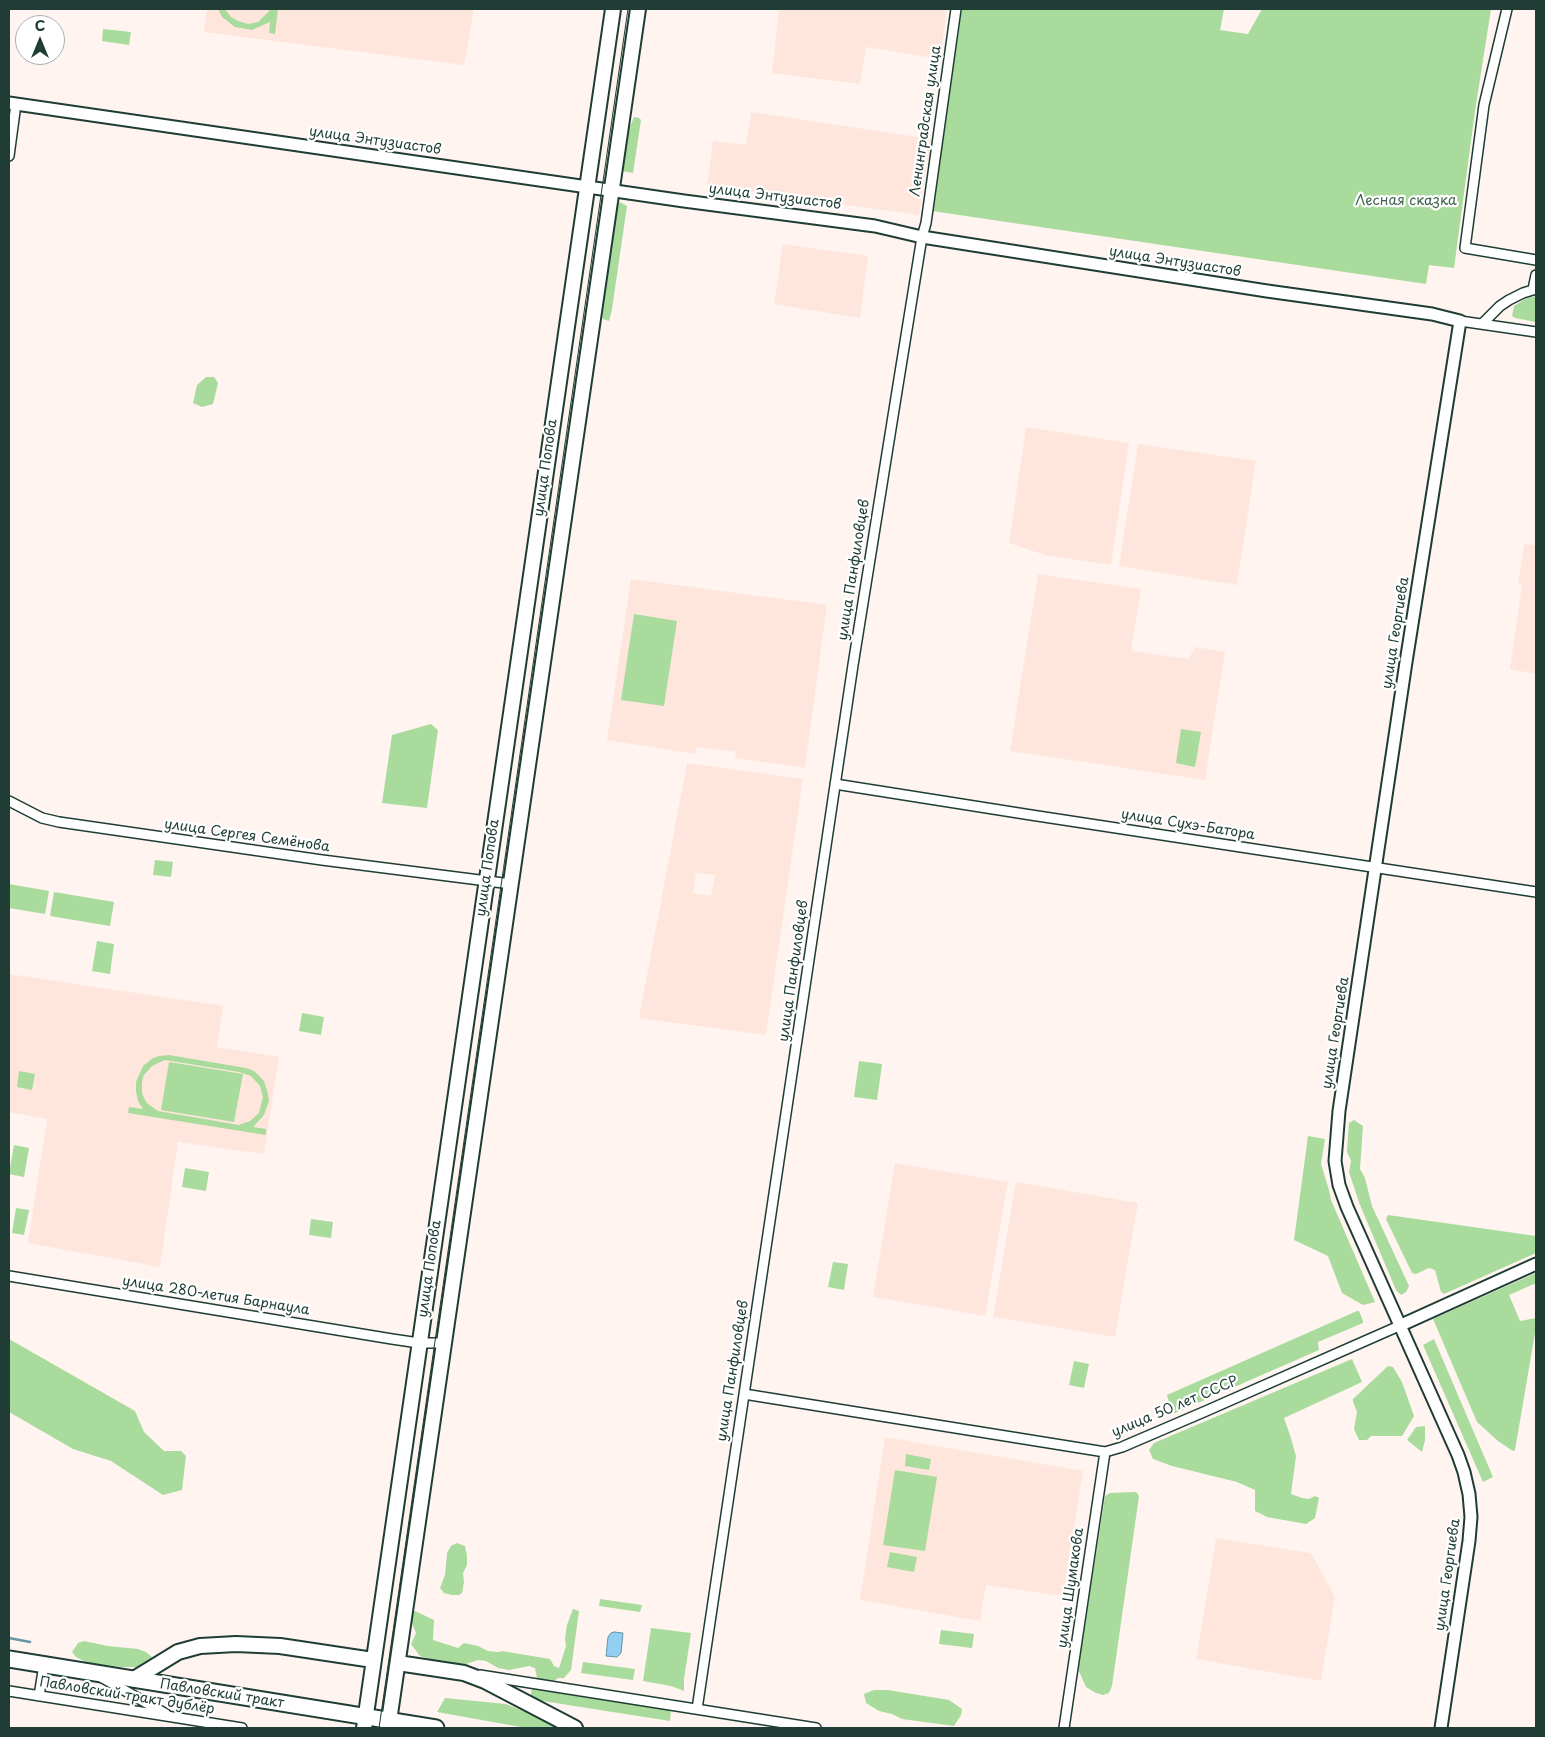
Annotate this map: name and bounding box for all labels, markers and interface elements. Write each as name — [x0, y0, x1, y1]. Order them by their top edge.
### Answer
north arrow — [15, 15, 65, 65]
text: С — [35, 15, 45, 36]
street label: Ленинградская улица — [907, 44, 945, 198]
street label: улица Энтузиастов — [308, 123, 442, 159]
street label: улица Энтузиастов — [708, 181, 842, 213]
park label: Лесная сказка — [1355, 193, 1457, 209]
street label: улица Энтузиастов — [1108, 243, 1242, 281]
street label: улица Попова — [531, 418, 561, 518]
street label: улица Панфиловцев — [835, 498, 873, 642]
street label: улица Георгиева — [1379, 576, 1413, 690]
street label: улица Сухэ-Батора — [1120, 806, 1256, 844]
street label: улица Сергея Семёнова — [163, 816, 331, 856]
street label: улица Попова — [473, 818, 503, 918]
street label: улица Панфиловцев — [776, 899, 812, 1043]
street label: улица Георгиева — [1319, 976, 1353, 1090]
street label: улица Попова — [415, 1219, 445, 1319]
street label: улица 280-летия Барнаула — [121, 1273, 311, 1319]
street label: улица Панфиловцев — [714, 1299, 752, 1443]
street label: улица 50 лет СССР — [1109, 1373, 1241, 1441]
street label: улица Георгиева — [1432, 1518, 1464, 1632]
street label: улица Шумакова — [1054, 1527, 1088, 1649]
street label: Павловский тракт дублёр — [38, 1674, 216, 1718]
street label: Павловский тракт — [159, 1676, 285, 1712]

